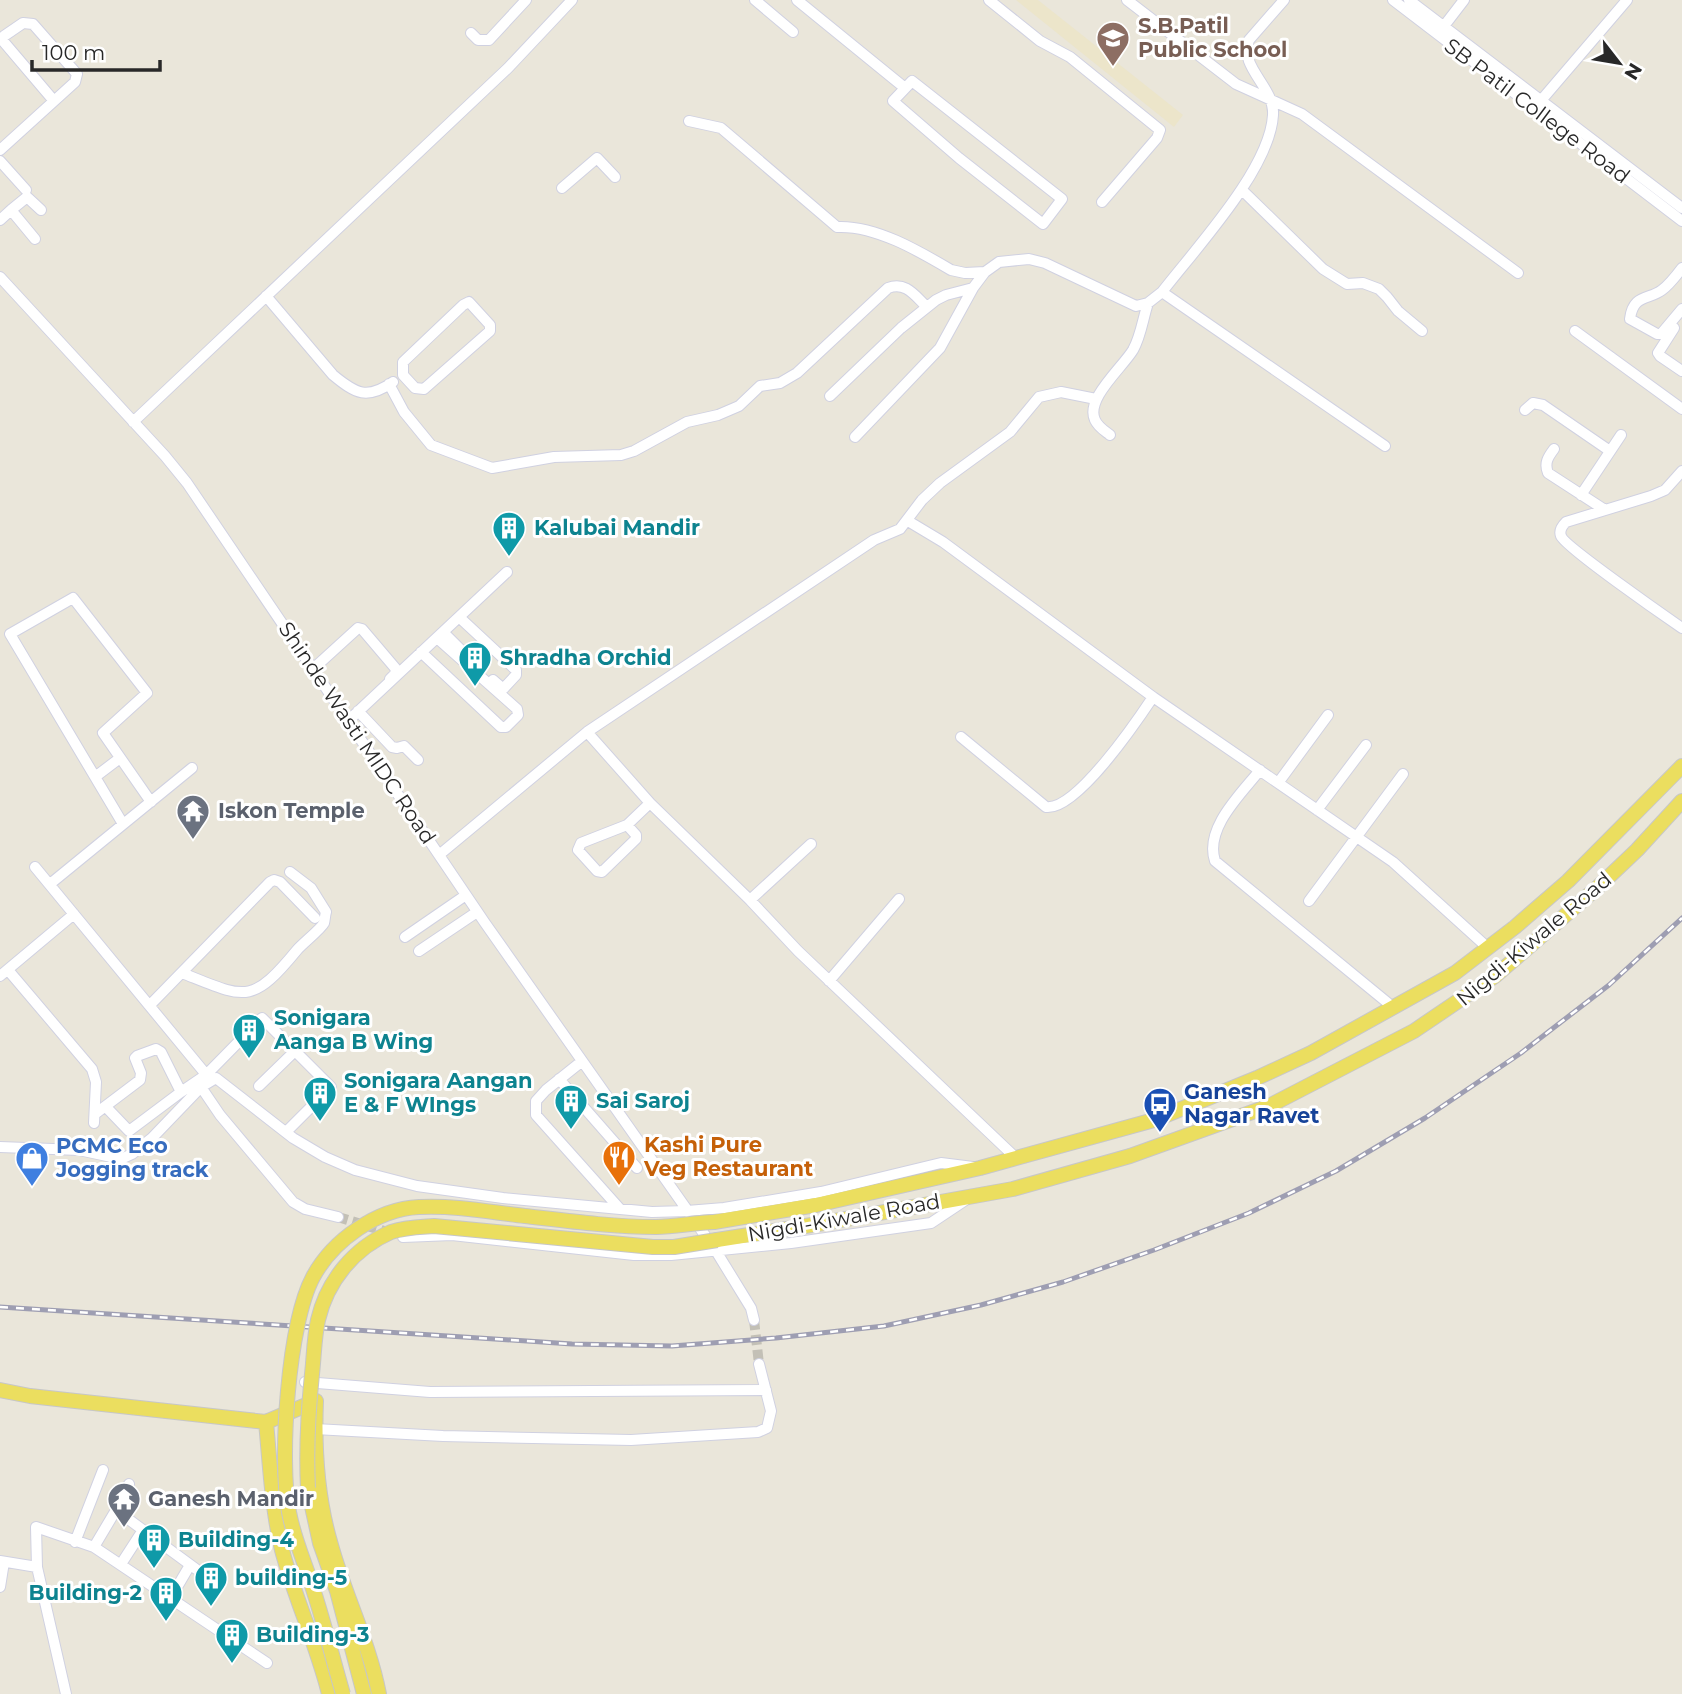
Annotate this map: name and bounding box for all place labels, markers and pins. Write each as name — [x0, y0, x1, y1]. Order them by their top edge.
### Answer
place label: S.B.Patil Public School — [1138, 13, 1287, 62]
school or university icon: S.B.Patil Public School — [1094, 19, 1132, 68]
building icon: Kalubai Mandir — [490, 509, 528, 558]
place label: Kalubai Mandir — [534, 515, 700, 540]
building icon: Shradha Orchid — [456, 639, 494, 688]
place label: Shradha Orchid — [500, 645, 671, 670]
temple icon: Iskon Temple — [174, 792, 212, 841]
place label: Iskon Temple — [218, 798, 365, 823]
place label: Sonigara Aanga B Wing — [273, 1005, 433, 1054]
building icon: Sonigara Aanga B Wing — [230, 1011, 268, 1060]
place label: Sonigara Aangan E & F WIngs — [344, 1068, 533, 1117]
building icon: Sonigara Aangan E & F WIngs — [301, 1074, 339, 1123]
place label: Ganesh Nagar Ravet — [1184, 1079, 1319, 1128]
building icon: Sai Saroj — [552, 1082, 590, 1131]
bus stop icon: Ganesh Nagar Ravet — [1141, 1085, 1179, 1134]
place label: Sai Saroj — [596, 1088, 690, 1113]
place label: Kashi Pure Veg Restaurant — [643, 1132, 813, 1181]
place label: PCMC Eco Jogging track — [55, 1133, 209, 1182]
restaurant icon: Kashi Pure Veg Restaurant — [600, 1138, 638, 1187]
shop icon: PCMC Eco Jogging track — [13, 1139, 51, 1188]
temple icon: Ganesh Mandir — [105, 1480, 143, 1529]
place label: Ganesh Mandir — [148, 1486, 314, 1511]
building icon: Building-4 — [135, 1521, 173, 1570]
place label: Building-4 — [178, 1527, 294, 1552]
building icon: building-5 — [192, 1559, 230, 1608]
place label: building-5 — [235, 1565, 347, 1590]
building icon: Building-2 — [147, 1574, 185, 1623]
place label: Building-2 — [29, 1580, 142, 1605]
building icon: Building-3 — [213, 1616, 251, 1665]
place label: Building-3 — [256, 1622, 369, 1647]

